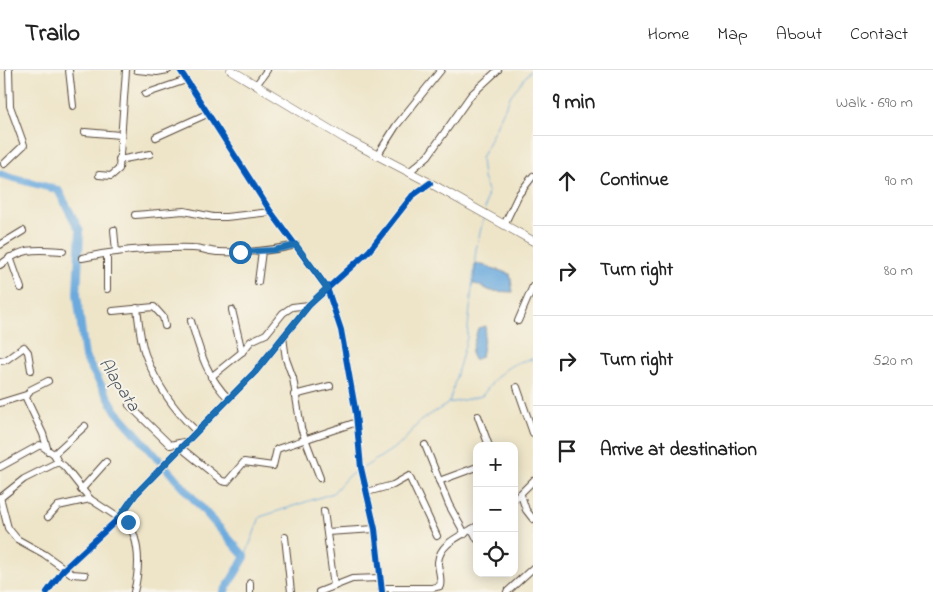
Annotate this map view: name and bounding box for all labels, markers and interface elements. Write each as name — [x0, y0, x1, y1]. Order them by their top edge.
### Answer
text: Trailo — [25, 17, 80, 52]
text: Home — [648, 22, 689, 48]
text: Map — [717, 22, 748, 48]
text: About — [776, 22, 822, 48]
text: Contact — [850, 22, 908, 48]
text: 9 min — [553, 88, 595, 118]
text: Walk · 690 m — [836, 91, 913, 115]
icon: ahead — [553, 167, 581, 195]
text: Continue — [600, 167, 668, 194]
text: 90 m — [885, 169, 913, 193]
route start — [229, 241, 252, 264]
icon: right — [553, 257, 581, 285]
text: Turn right — [600, 257, 673, 284]
text: 80 m — [884, 259, 913, 283]
icon: right — [553, 347, 581, 375]
text: Turn right — [600, 347, 673, 374]
text: 520 m — [873, 349, 913, 373]
water label: Alapata — [91, 353, 145, 417]
icon: arrive — [553, 437, 581, 465]
text: Arrive at destination — [600, 437, 757, 464]
map controls — [473, 442, 518, 577]
button: + — [473, 442, 518, 487]
button: − — [473, 487, 518, 532]
route end — [117, 511, 140, 534]
button: locate — [473, 532, 518, 577]

